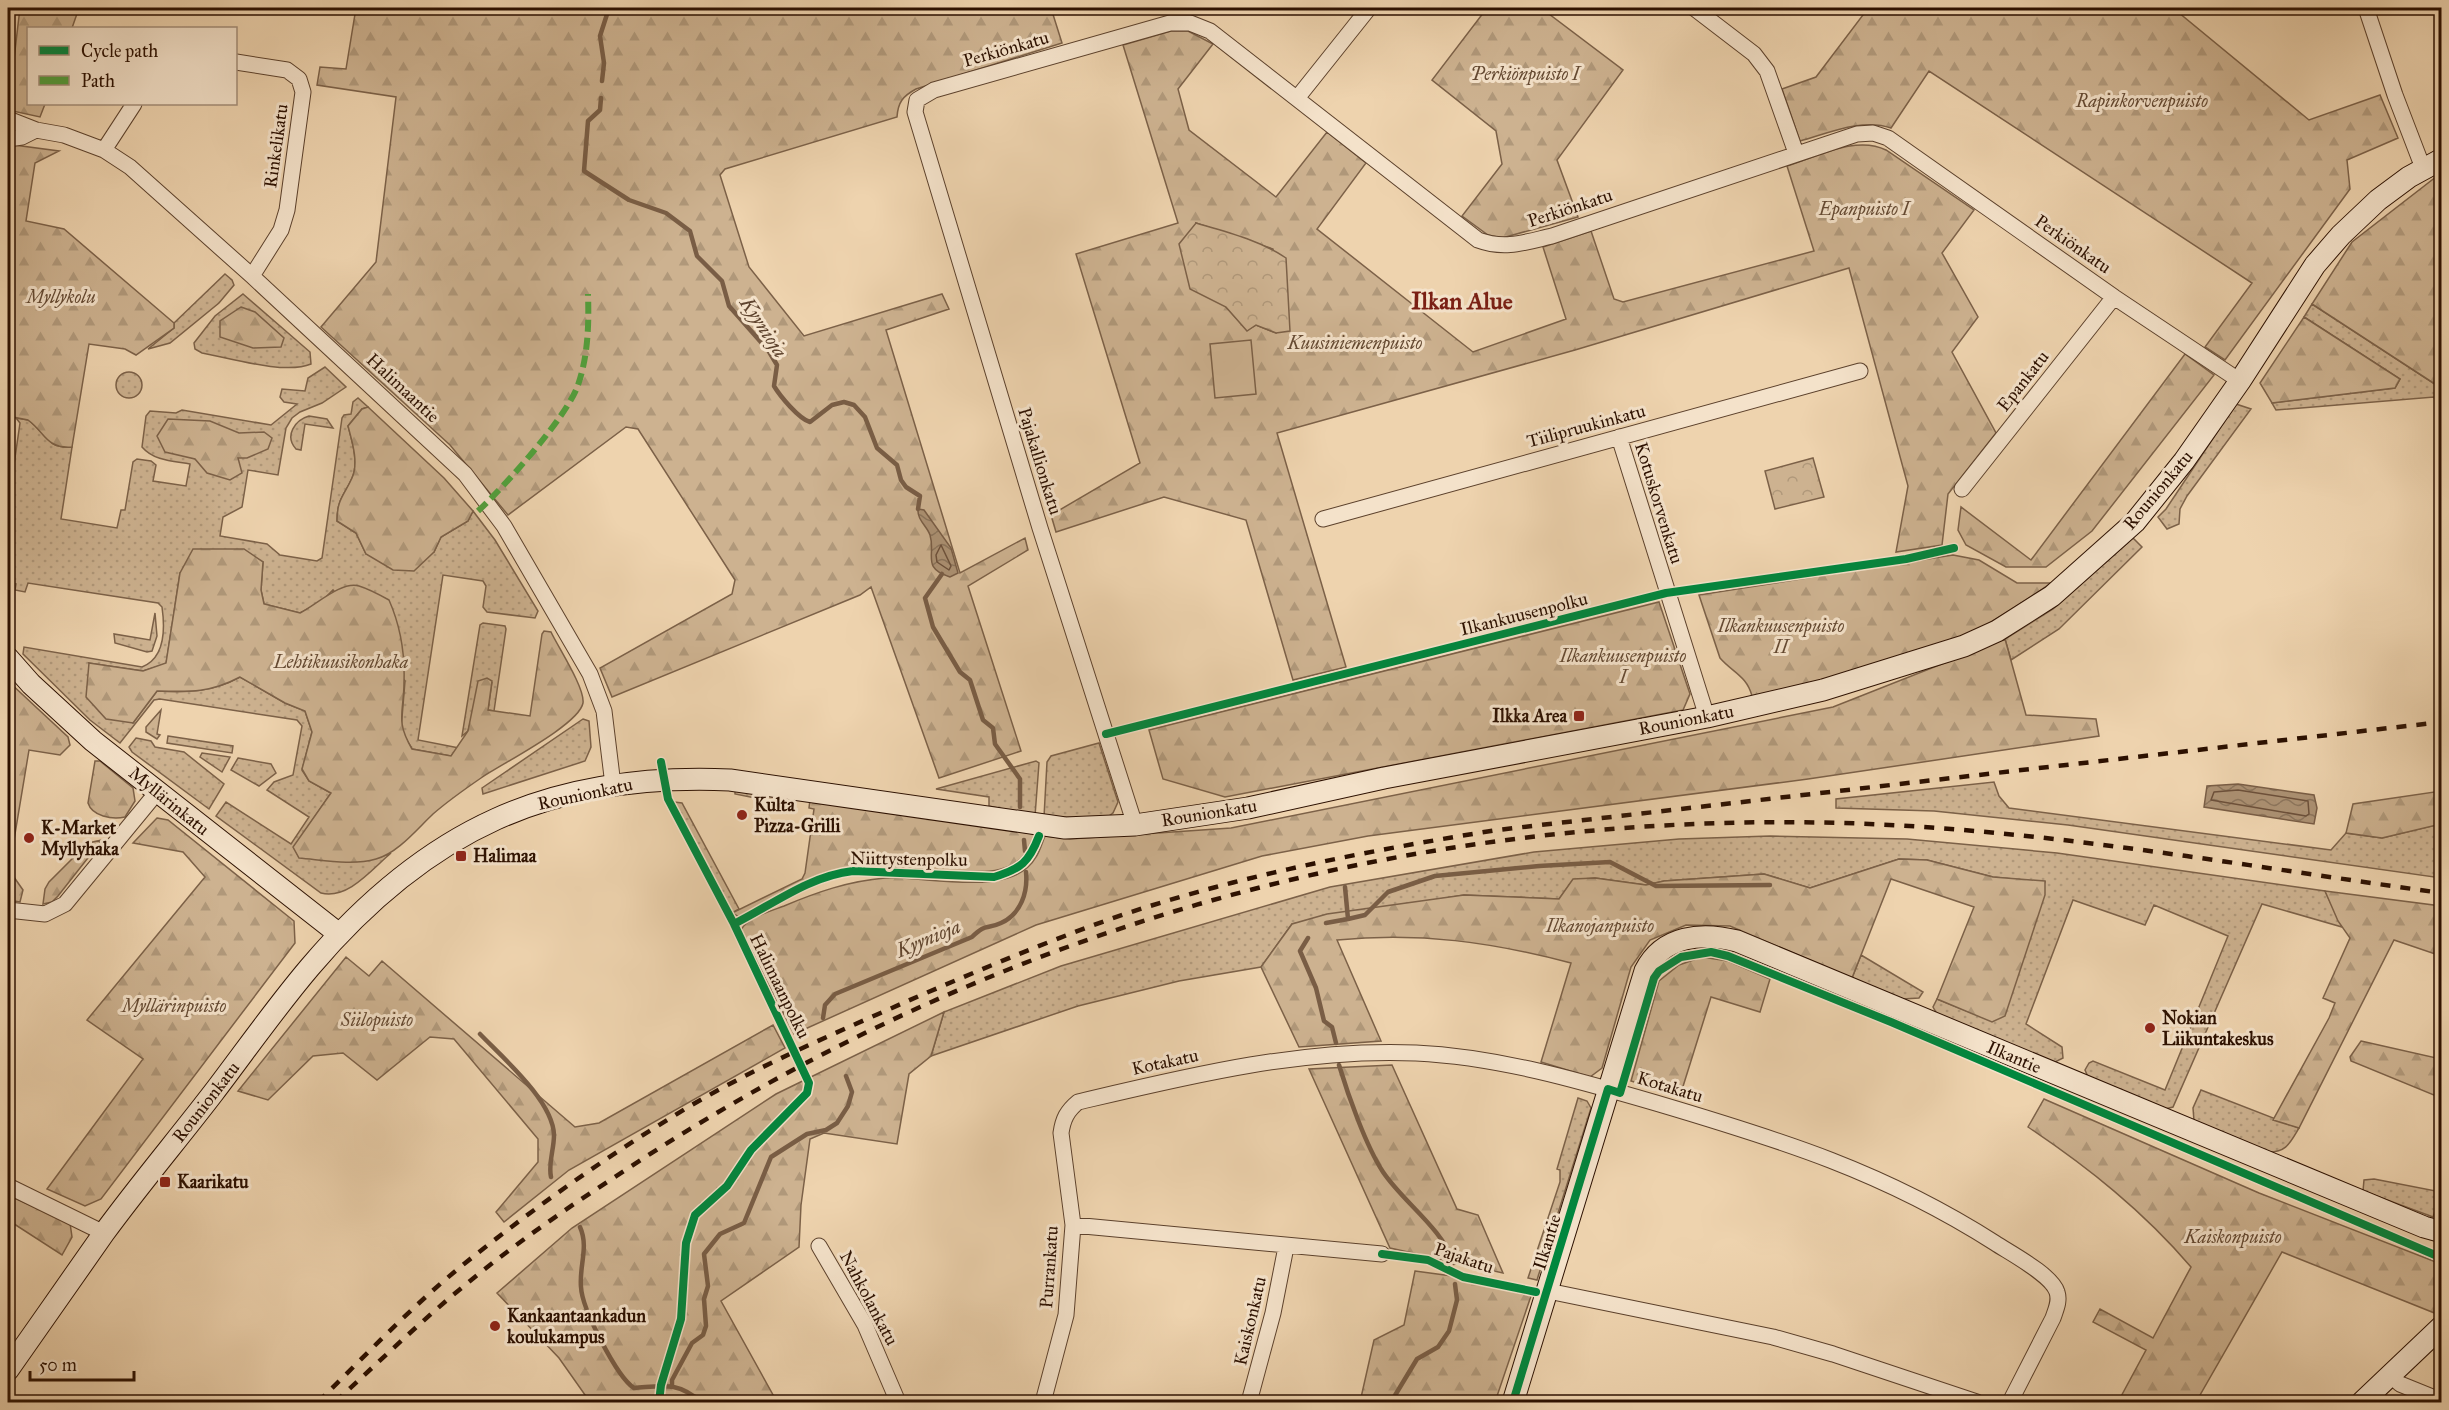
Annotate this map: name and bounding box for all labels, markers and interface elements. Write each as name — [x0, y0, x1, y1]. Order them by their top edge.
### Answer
street label: Perkiönkatu — [961, 26, 1052, 72]
legend — [27, 27, 237, 105]
text: Cycle path — [81, 40, 158, 62]
park label: Perkiönpuisto I — [1471, 63, 1582, 86]
text: Path — [81, 70, 115, 92]
park label: Rapinkorvenpuisto — [2075, 90, 2208, 113]
street label: Rinkelikatu — [259, 102, 293, 190]
street label: Perkiönkatu — [1525, 184, 1616, 232]
park label: Epanpuisto I — [1818, 198, 1912, 221]
street label: Perkiönkatu — [2031, 210, 2116, 278]
park label: Myllykolu — [24, 286, 96, 308]
district label: Ilkan Alue — [1411, 286, 1513, 316]
water label: Kyynioja — [735, 291, 793, 362]
park label: Kuusiniemenpuisto — [1287, 332, 1422, 355]
street label: Epankatu — [1992, 346, 2054, 416]
street label: Halimaantie — [362, 349, 444, 427]
street label: Tiilipruukinkatu — [1524, 399, 1648, 452]
street label: Pajakallionkatu — [1013, 405, 1067, 518]
street label: Kotuskorvenkatu — [1630, 440, 1688, 567]
street label: Rounionkatu — [2118, 446, 2198, 534]
street label: Ilkankuusenpolku — [1458, 587, 1590, 640]
park label: Ilkankuusenpuisto II — [1717, 615, 1844, 658]
park label: Ilkankuusenpuisto I — [1559, 645, 1686, 688]
park label: Lehtikuusikonhaka — [273, 651, 409, 673]
street label: Rounionkatu — [1636, 700, 1736, 740]
place label: Ilkka Area — [1492, 705, 1567, 727]
marker: Ilkka Area — [1572, 709, 1586, 723]
street label: Myllärinkatu — [124, 762, 214, 840]
street label: Rounionkatu — [535, 773, 635, 815]
place label: Kulta Pizza-Grilli — [754, 794, 841, 837]
street label: Rounionkatu — [1159, 795, 1259, 831]
marker: Kulta Pizza-Grilli — [735, 808, 749, 822]
place label: K-Market Myllyhaka — [41, 817, 119, 861]
marker: K-Market Myllyhaka — [22, 831, 36, 845]
place label: Halimaa — [473, 845, 537, 867]
street label: Niittystenpolku — [850, 847, 968, 871]
marker: Halimaa — [454, 849, 468, 863]
water label: Kyynioja — [891, 914, 964, 963]
park label: Ilkanojanpuisto — [1545, 915, 1654, 938]
street label: Halimaanpolku — [745, 930, 815, 1042]
park label: Myllärinpuisto — [120, 995, 227, 1018]
place label: Nokian Liikuntakeskus — [2162, 1007, 2274, 1050]
park label: Siilopuisto — [340, 1009, 413, 1032]
marker: Nokian Liikuntakeskus — [2143, 1021, 2157, 1035]
street label: Ilkantie — [1983, 1036, 2045, 1078]
street label: Kotakatu — [1130, 1044, 1201, 1080]
street label: Rounionkatu — [168, 1057, 245, 1147]
street label: Kotakatu — [1634, 1067, 1706, 1108]
place label: Kaarikatu — [177, 1171, 249, 1193]
marker: Kaarikatu — [158, 1175, 172, 1189]
street label: Ilkantie — [1528, 1212, 1566, 1272]
street label: Purrankatu — [1035, 1225, 1063, 1309]
park label: Kaiskonpuisto — [2184, 1226, 2282, 1249]
street label: Pajakatu — [1431, 1238, 1497, 1279]
street label: Nahkolankatu — [835, 1247, 903, 1349]
street label: Kaiskonkatu — [1229, 1274, 1271, 1368]
place label: Kankaantaankadun koulukampus — [507, 1305, 646, 1349]
marker: Kankaantaankadun koulukampus — [488, 1319, 502, 1333]
scale bar — [30, 1344, 134, 1382]
text: 50 m — [39, 1354, 77, 1376]

